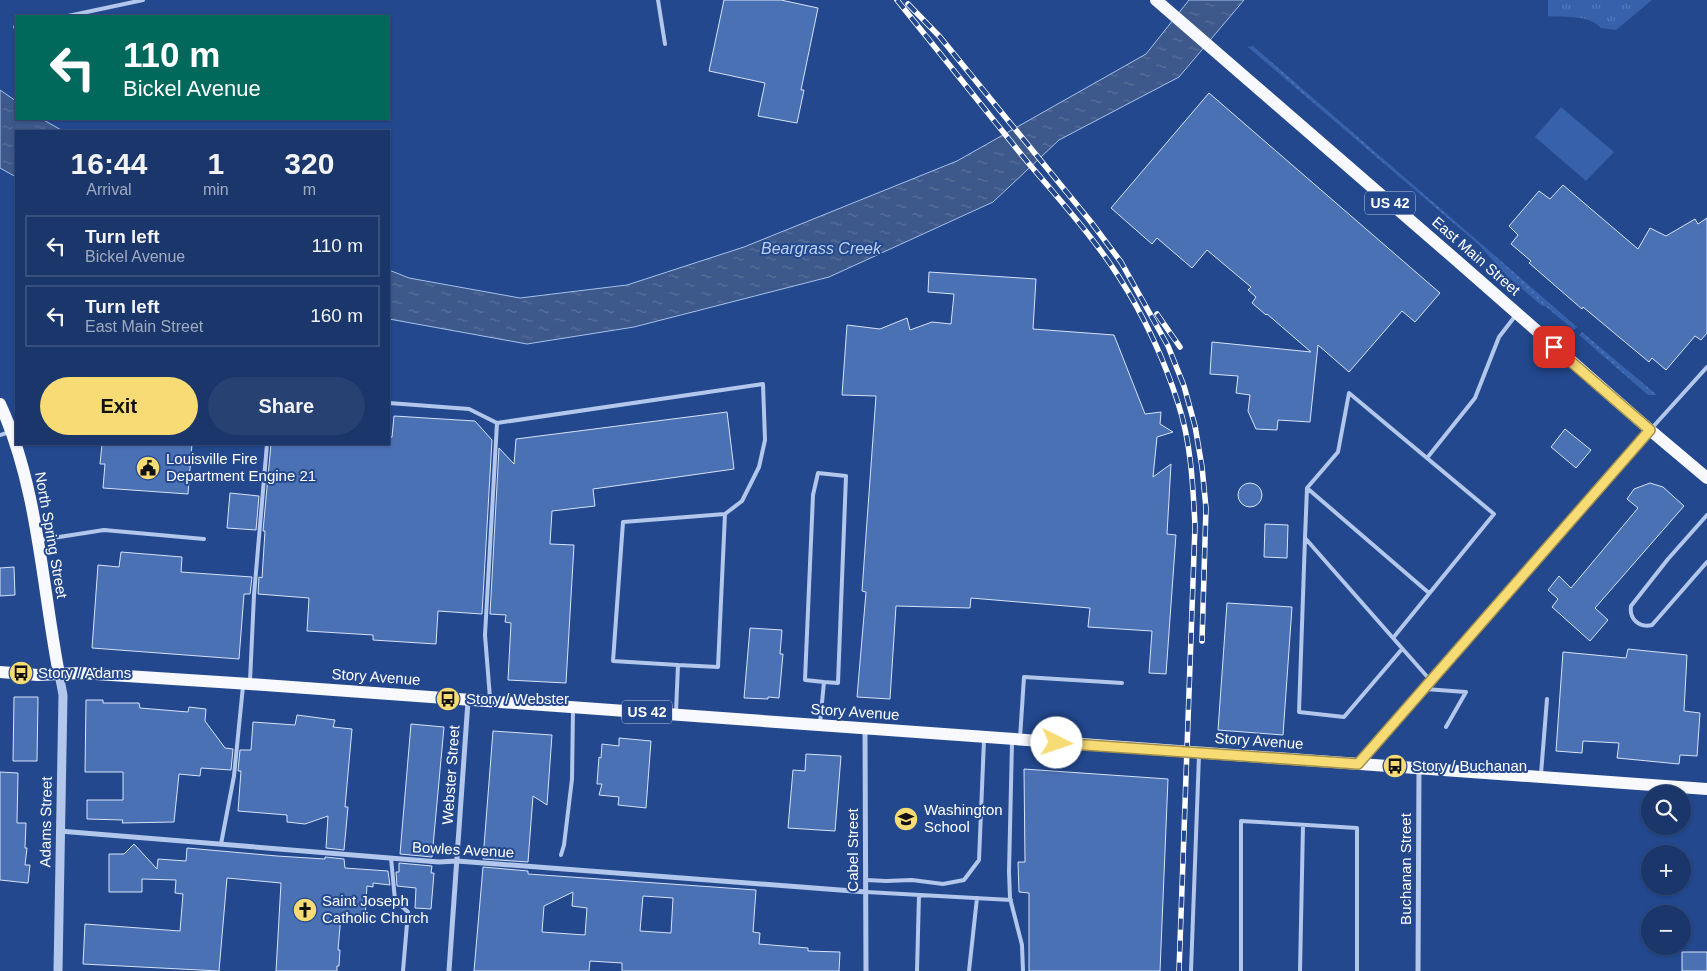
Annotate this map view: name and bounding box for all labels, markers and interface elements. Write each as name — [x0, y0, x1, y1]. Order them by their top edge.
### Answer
icon: left — [40, 35, 105, 100]
text: 110 m — [123, 35, 220, 74]
text: Bickel Avenue — [123, 76, 261, 101]
text: 16:44 — [71, 147, 147, 180]
text: 1 — [207, 147, 224, 180]
text: 320 — [284, 147, 334, 180]
text: Arrival — [86, 181, 132, 198]
text: min — [203, 181, 229, 198]
text: m — [303, 181, 316, 198]
road number: US 42 — [1365, 192, 1415, 214]
street label: East Main Street — [1429, 213, 1524, 299]
text: Turn left — [85, 226, 160, 247]
icon: left — [42, 232, 70, 260]
text: 110 m — [312, 235, 363, 256]
water label: Beargrass Creek — [761, 240, 882, 257]
text: Bickel Avenue — [85, 248, 185, 265]
text: Turn left — [85, 296, 160, 317]
icon: left — [42, 302, 70, 330]
text: 160 m — [310, 305, 363, 326]
text: East Main Street — [85, 318, 203, 335]
pin — [1533, 326, 1575, 368]
icon: arrive — [1540, 333, 1568, 361]
button: Exit — [40, 377, 198, 435]
button: Share — [208, 377, 365, 435]
place label: Louisville Fire Department Engine 21 — [166, 450, 316, 484]
public building icon: Louisville Fire Department Engine 21 — [135, 455, 161, 481]
street label: North Spring Street — [32, 470, 71, 600]
bus stop icon: Story / Adams — [8, 660, 34, 686]
place label: Story / Adams — [38, 664, 131, 681]
street label: Story Avenue — [331, 665, 421, 688]
bus stop icon: Story / Webster — [435, 686, 461, 712]
place label: Story / Webster — [466, 690, 569, 707]
road number: US 42 — [622, 700, 672, 724]
street label: Story Avenue — [810, 700, 900, 723]
position arrow — [1030, 716, 1082, 768]
street label: Webster Street — [439, 724, 463, 825]
street label: Story Avenue — [1214, 729, 1304, 752]
bus stop icon: Story / Buchanan — [1382, 753, 1408, 779]
place label: Story / Buchanan — [1412, 757, 1527, 774]
street label: Adams Street — [36, 776, 55, 868]
map controls — [1641, 785, 1691, 955]
button: search — [1641, 785, 1691, 835]
place label: Washington School — [924, 801, 1003, 835]
school or university icon: Washington School — [893, 806, 919, 832]
street label: Cabel Street — [844, 807, 861, 892]
street label: Buchanan Street — [1397, 812, 1414, 925]
street label: Bowles Avenue — [411, 838, 515, 861]
button: + — [1641, 845, 1691, 895]
place label: Saint Joseph Catholic Church — [322, 892, 429, 926]
church icon: Saint Joseph Catholic Church — [292, 897, 318, 923]
button: − — [1641, 905, 1691, 955]

